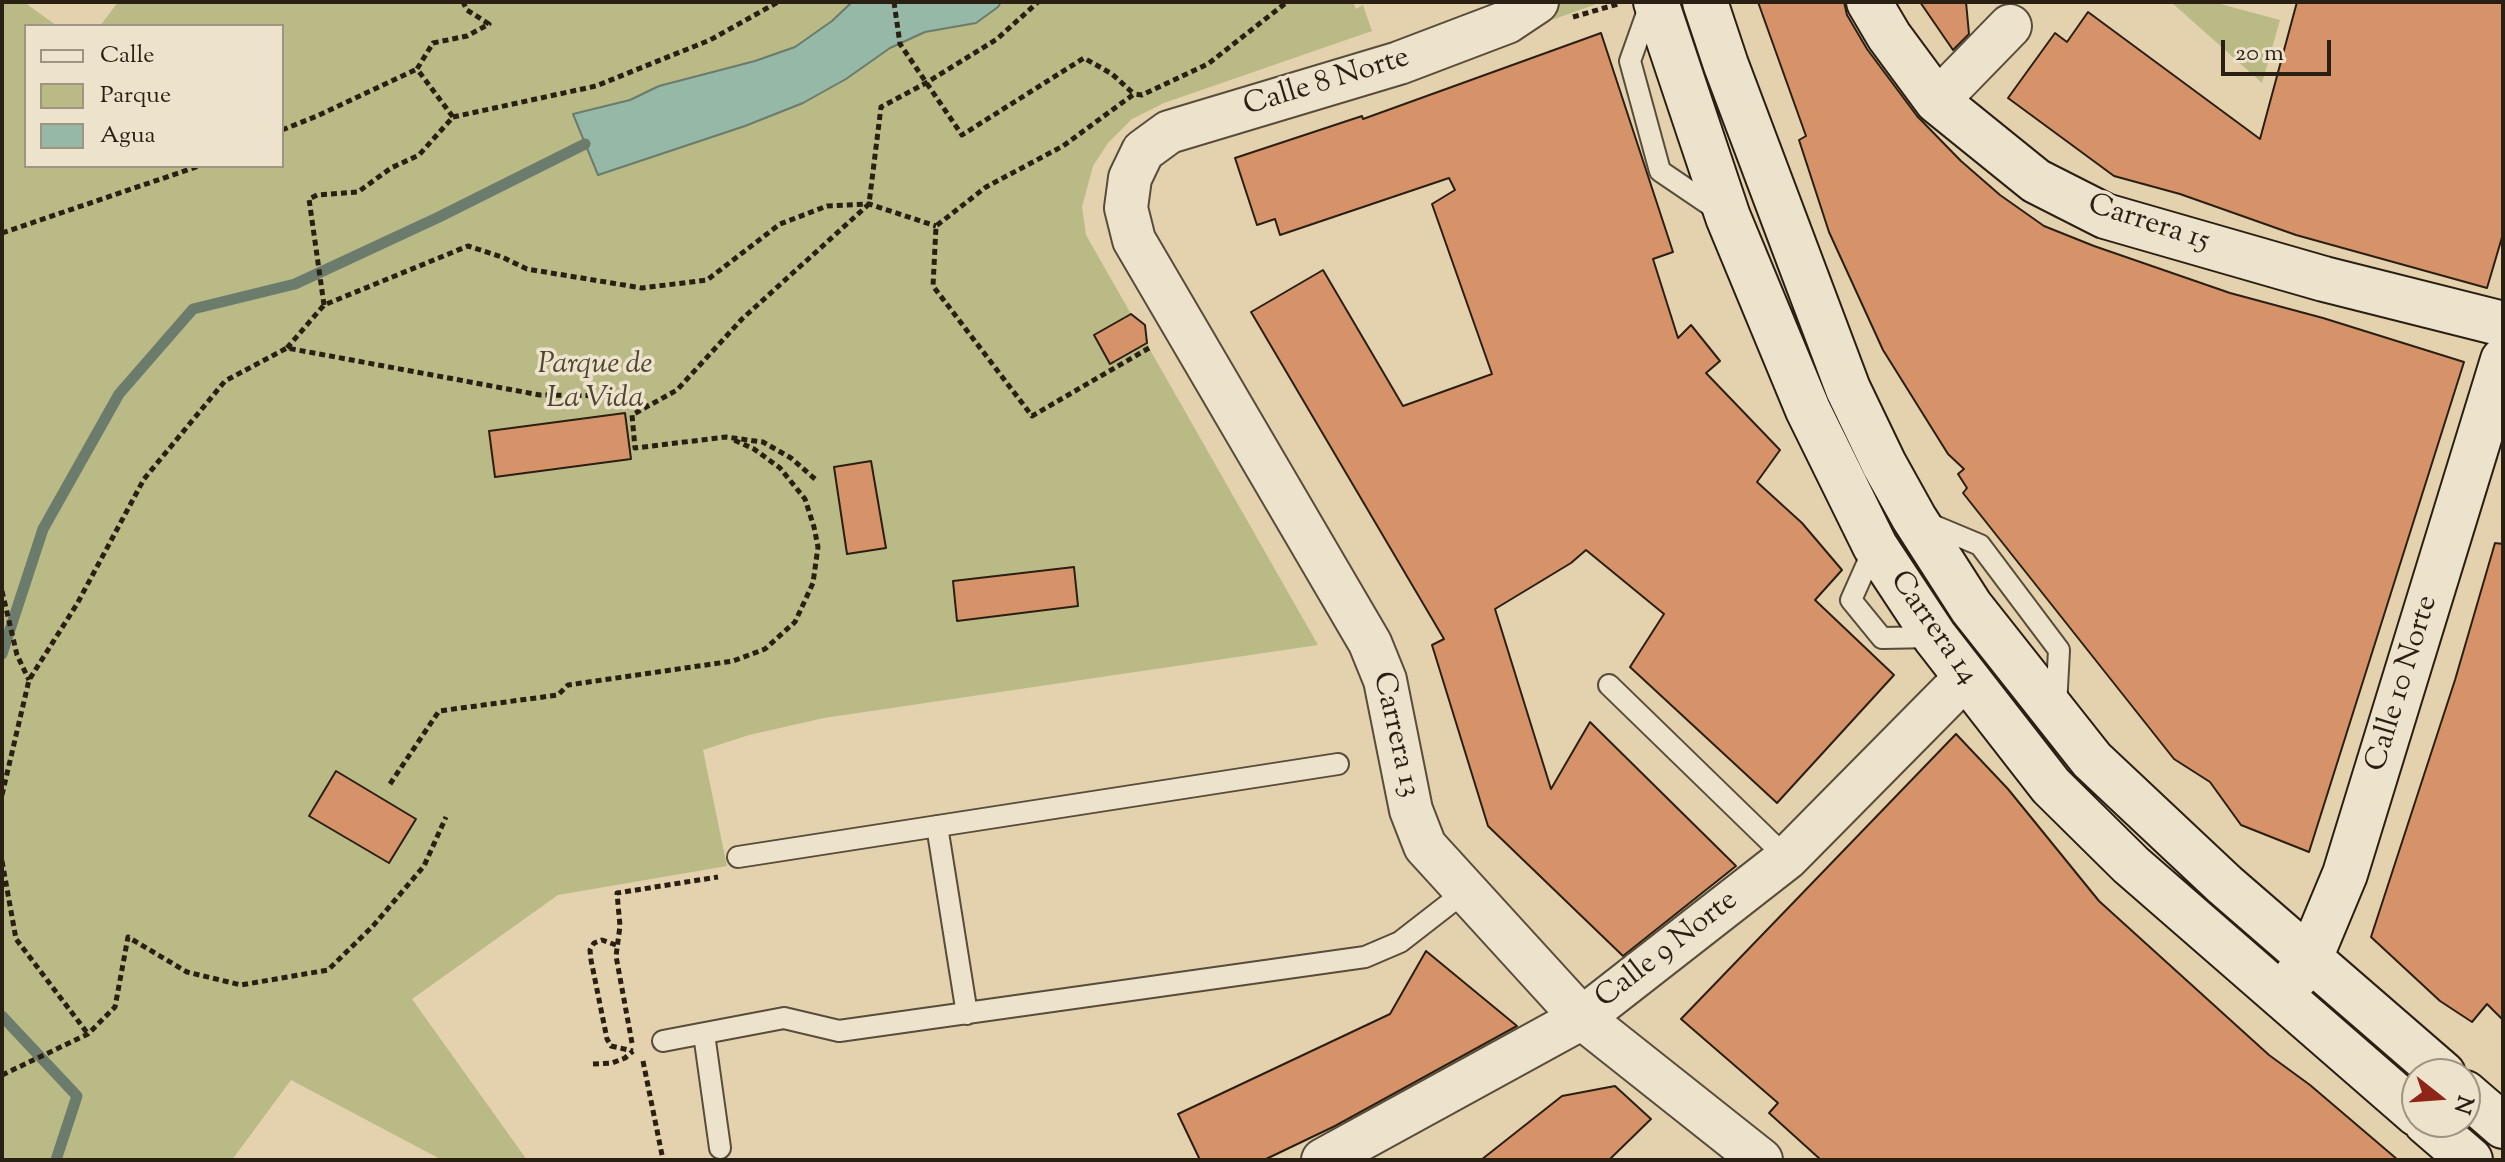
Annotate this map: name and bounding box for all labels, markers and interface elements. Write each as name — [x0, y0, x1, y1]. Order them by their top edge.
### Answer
legend — [24, 24, 284, 168]
scale bar — [2225, 24, 2335, 74]
text: 20 m — [2235, 37, 2284, 71]
text: Calle — [100, 39, 154, 73]
street label: Calle 8 Norte — [1240, 42, 1414, 126]
text: Parque — [100, 79, 171, 113]
text: Agua — [100, 119, 156, 153]
street label: Carrera 15 — [2083, 188, 2213, 262]
park label: Parque de La Vida — [538, 349, 652, 420]
street label: Carrera 14 — [1880, 565, 1984, 693]
street label: Calle 10 Norte — [2360, 592, 2448, 776]
street label: Carrera 13 — [1362, 669, 1426, 801]
street label: Calle 9 Norte — [1590, 884, 1746, 1018]
north arrow — [2401, 1058, 2481, 1138]
text: N — [2444, 1091, 2480, 1118]

